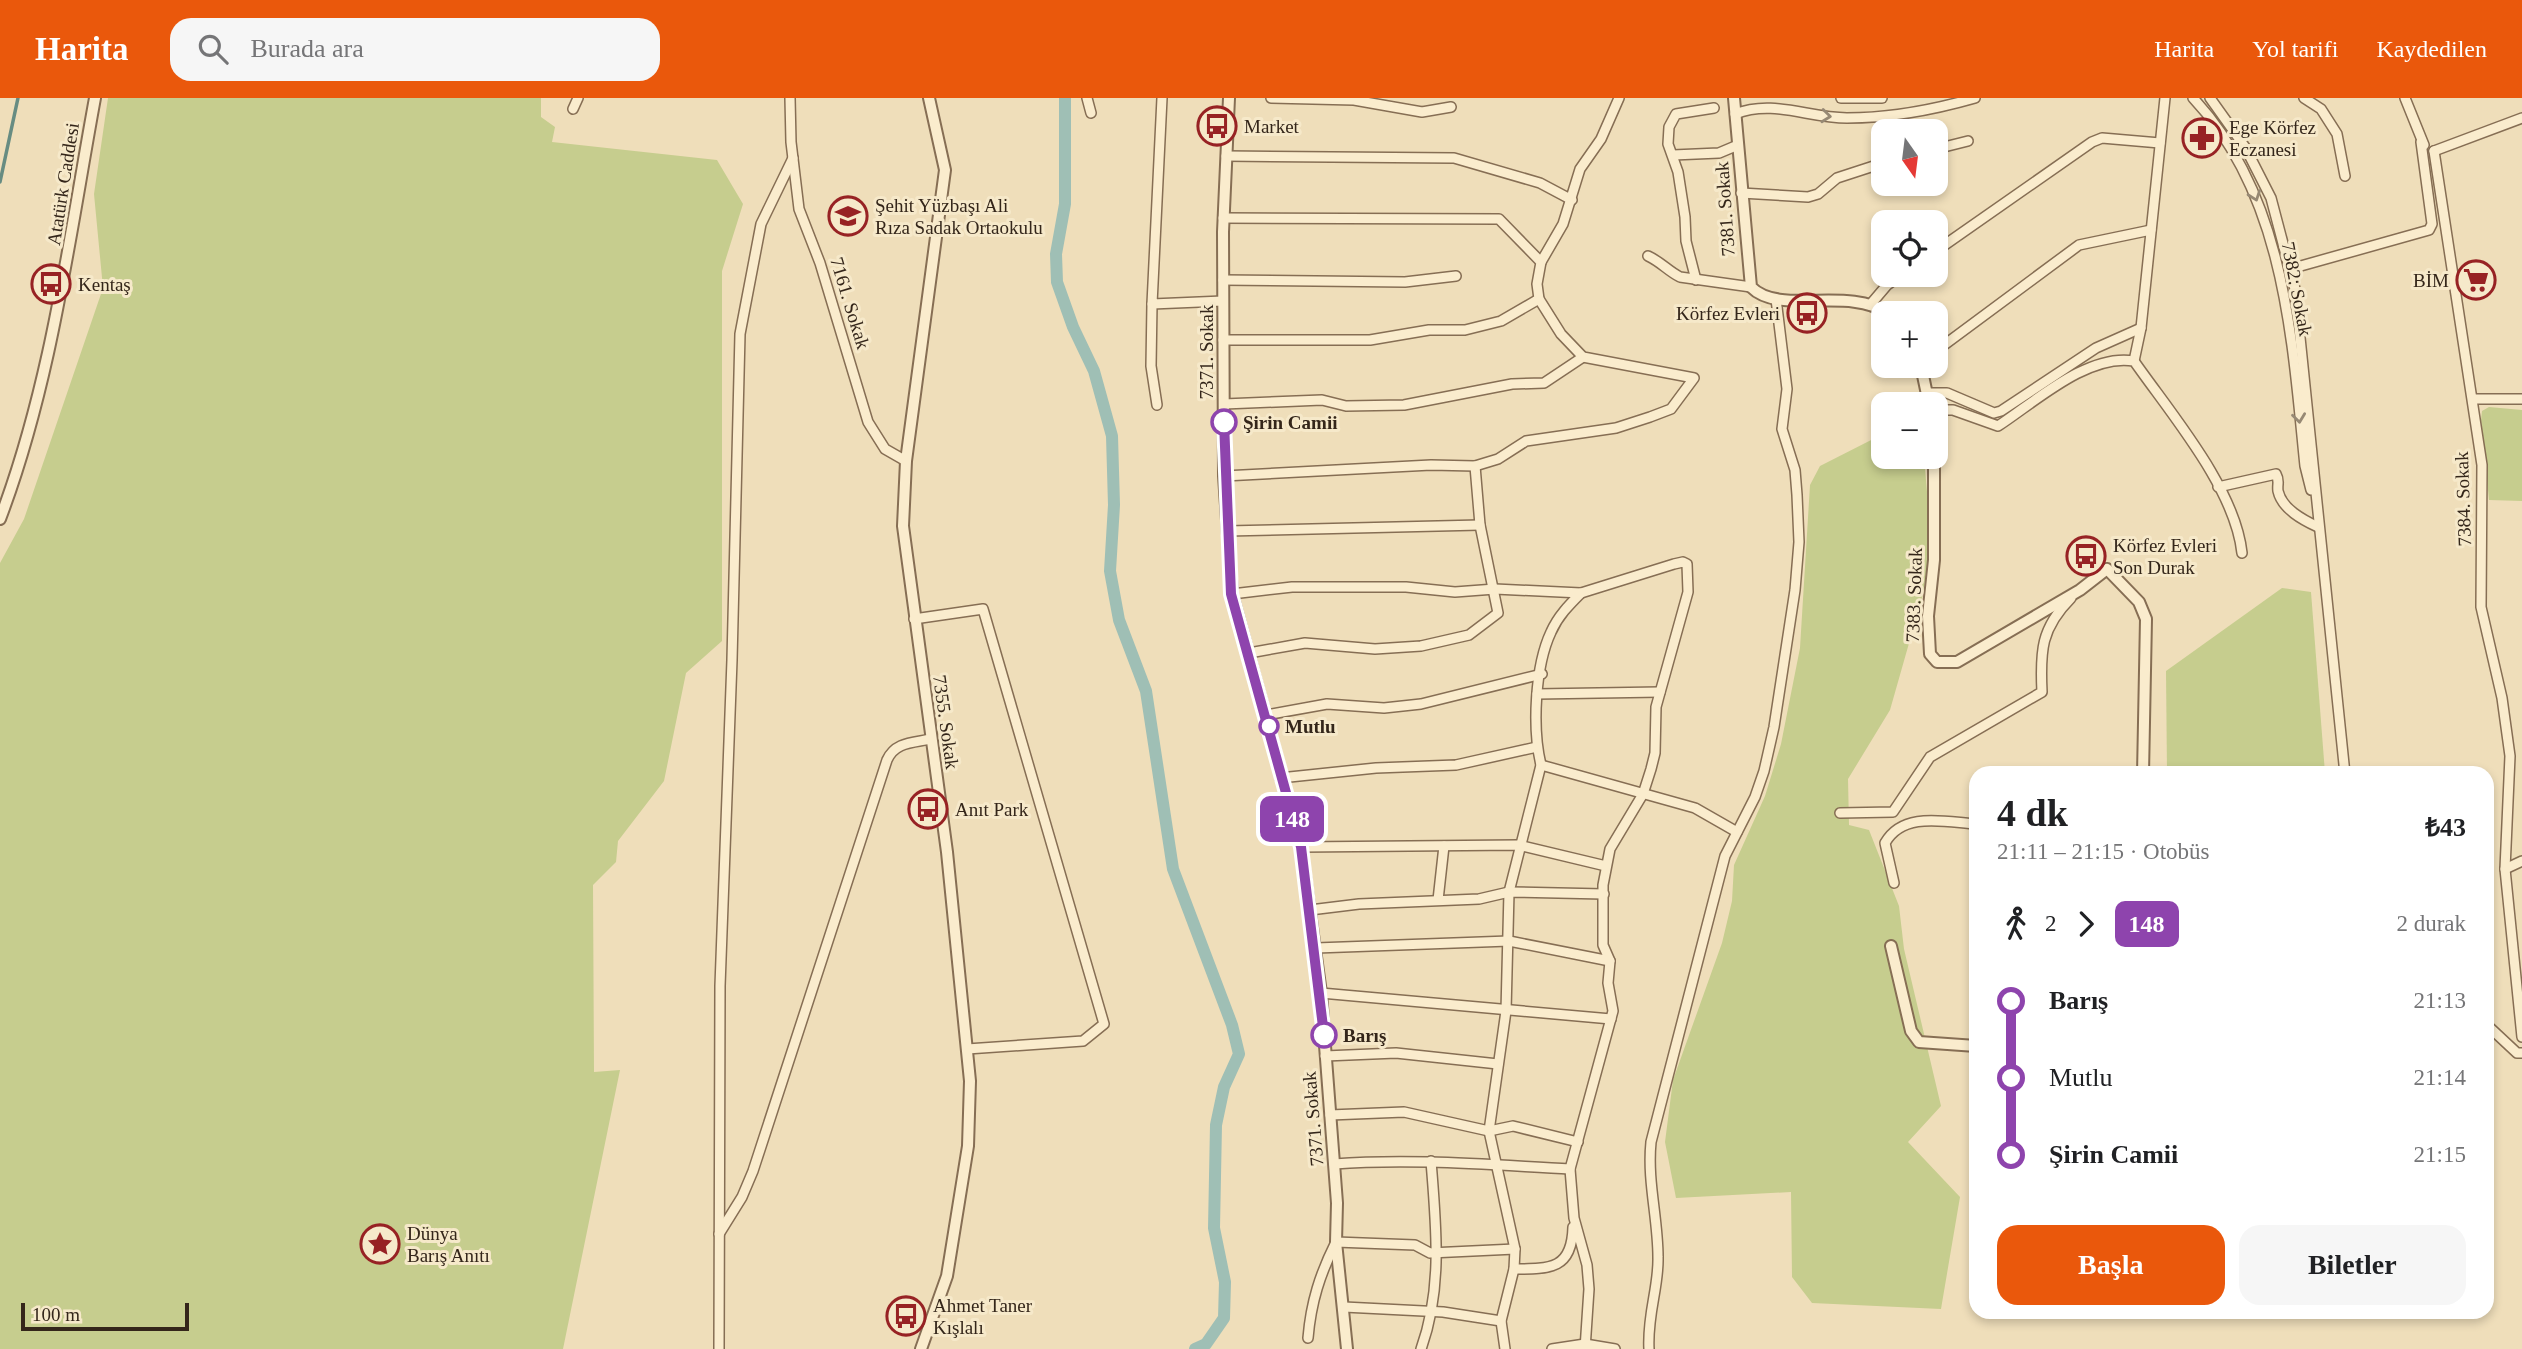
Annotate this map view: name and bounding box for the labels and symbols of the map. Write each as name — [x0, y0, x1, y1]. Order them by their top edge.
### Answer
bus stop icon: Market — [1196, 105, 1238, 147]
one-way arrow — [1820, 109, 1831, 124]
place label: Market — [1244, 116, 1300, 137]
pharmacy icon: Ege Körfez Eczanesi — [2181, 117, 2223, 159]
place label: Ege Körfez Eczanesi — [2229, 117, 2316, 160]
north arrow — [1871, 119, 1948, 196]
street label: Atatürk Caddesi — [43, 121, 83, 247]
street label: 7381. Sokak — [1711, 160, 1739, 257]
one-way arrow — [2247, 190, 2261, 202]
school or university icon: Şehit Yüzbaşı Ali Rıza Sadak Ortaokulu — [827, 195, 869, 237]
place label: Şehit Yüzbaşı Ali Rıza Sadak Ortaokulu — [875, 195, 1043, 238]
street label: 7382: Sokak — [2278, 240, 2317, 338]
street label: 7161. Sokak — [826, 255, 874, 352]
supermarket icon: BİM — [2455, 259, 2497, 301]
bus stop icon: Kentaş — [30, 263, 72, 305]
place label: BİM — [2413, 270, 2449, 291]
place label: Kentaş — [78, 274, 131, 295]
bus stop icon: Körfez Evleri — [1786, 292, 1828, 334]
place label: Körfez Evleri — [1676, 303, 1780, 324]
street label: 7371. Sokak — [1196, 304, 1217, 400]
marker: Şirin Camii — [1211, 409, 1237, 435]
place label: Şirin Camii — [1243, 412, 1337, 433]
one-way arrow — [2292, 413, 2307, 424]
street label: 7384. Sokak — [2451, 451, 2475, 547]
bus stop icon: Körfez Evleri Son Durak — [2065, 535, 2107, 577]
place label: Körfez Evleri Son Durak — [2113, 535, 2217, 578]
street label: 7383. Sokak — [1902, 547, 1926, 643]
street label: 7355. Sokak — [929, 674, 963, 771]
marker: Mutlu — [1259, 716, 1279, 736]
place label: Mutlu — [1285, 716, 1336, 737]
bus stop icon: Anıt Park — [907, 788, 949, 830]
line badge: 148 — [1252, 796, 1332, 842]
place label: Anıt Park — [955, 799, 1029, 820]
marker: Barış — [1311, 1022, 1337, 1048]
place label: Barış — [1343, 1025, 1386, 1046]
street label: 7371. Sokak — [1298, 1070, 1328, 1167]
place icon: Dünya Barış Anıtı — [359, 1223, 401, 1265]
place label: Dünya Barış Anıtı — [407, 1223, 490, 1266]
bus stop icon: Ahmet Taner Kışlalı — [885, 1295, 927, 1337]
place label: Ahmet Taner Kışlalı — [933, 1295, 1033, 1338]
scale bar — [21, 1300, 189, 1332]

